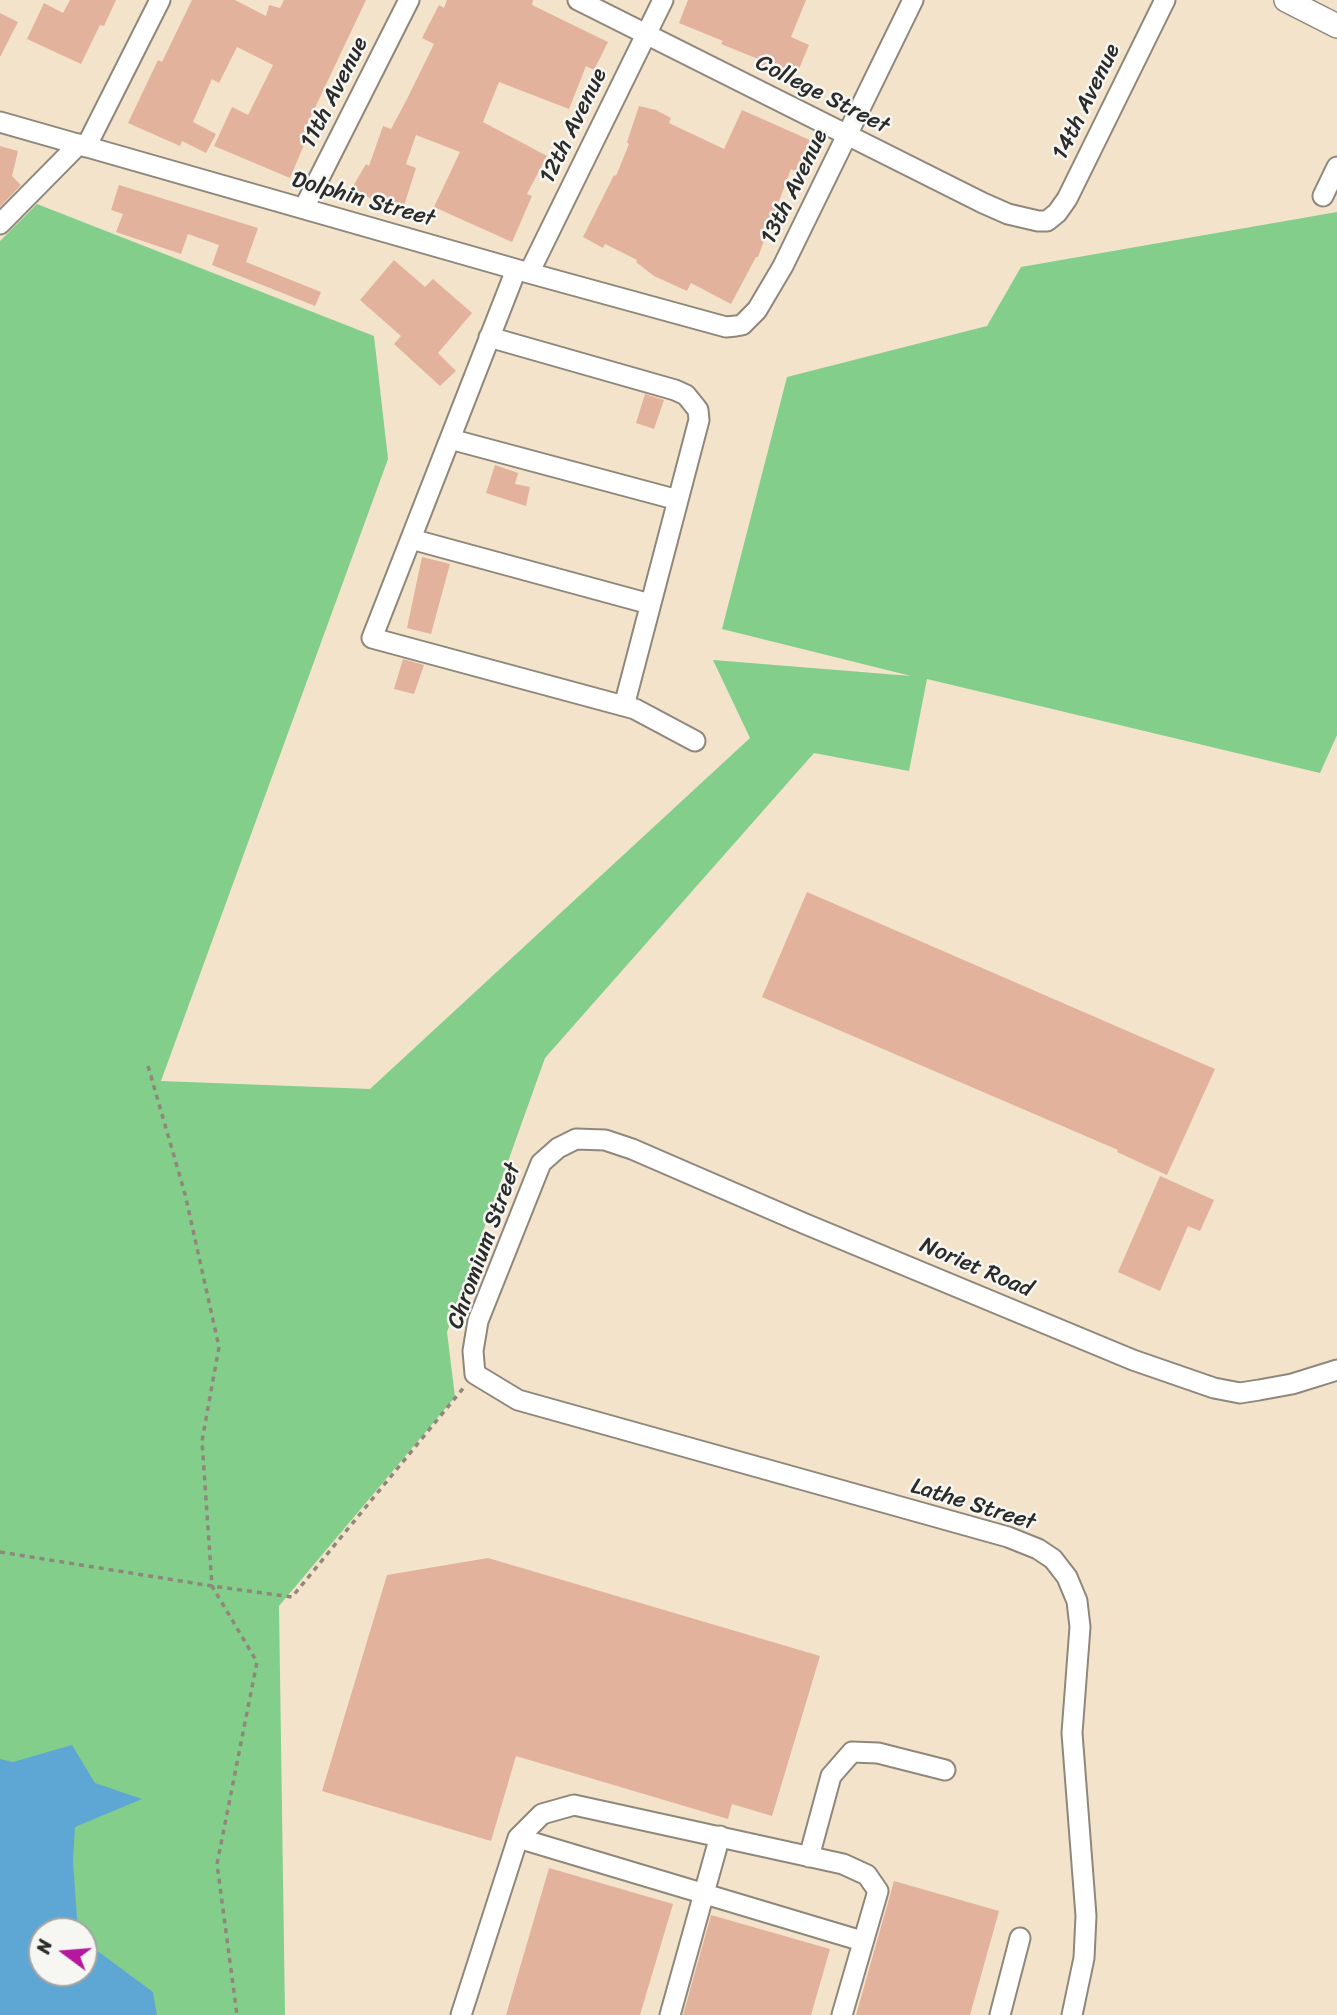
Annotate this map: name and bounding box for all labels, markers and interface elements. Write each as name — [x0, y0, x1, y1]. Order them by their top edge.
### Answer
street label: 11th Avenue — [295, 33, 375, 153]
street label: 14th Avenue — [1047, 39, 1127, 165]
street label: College Street — [750, 49, 894, 141]
street label: 12th Avenue — [534, 64, 614, 188]
street label: 13th Avenue — [755, 125, 835, 249]
street label: Dolphin Street — [288, 166, 438, 234]
street label: Chromium Street — [442, 1159, 528, 1333]
street label: Noriet Road — [915, 1232, 1037, 1304]
street label: Lathe Street — [907, 1473, 1039, 1537]
north arrow — [28, 1917, 98, 1987]
text: N — [27, 1936, 62, 1958]

